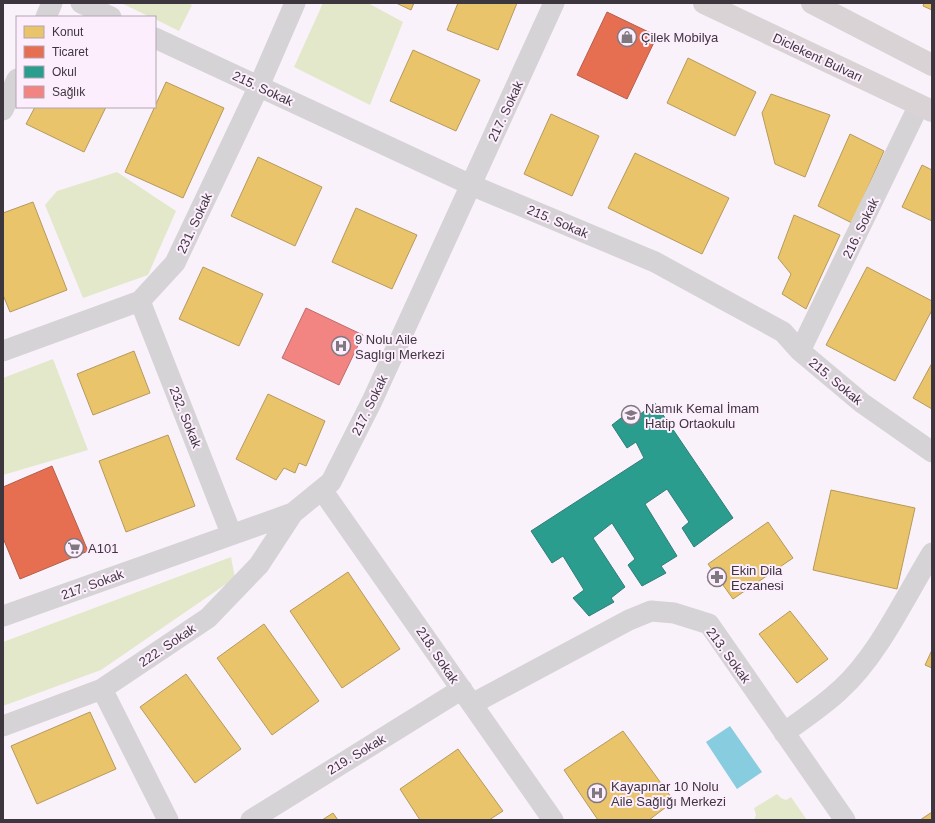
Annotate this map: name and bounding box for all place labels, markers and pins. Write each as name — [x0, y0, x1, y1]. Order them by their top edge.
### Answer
shop icon: Çilek Mobilya — [616, 26, 638, 48]
place label: Çilek Mobilya — [641, 30, 719, 45]
place label: 9 Nolu Aile Saglıgı Merkezi — [355, 332, 445, 362]
hospital icon: 9 Nolu Aile Saglıgı Merkezi — [330, 335, 352, 357]
place label: Namık Kemal İmam Hatip Ortaokulu — [645, 401, 759, 431]
school or university icon: Namık Kemal İmam Hatip Ortaokulu — [620, 404, 642, 426]
supermarket icon: A101 — [63, 537, 85, 559]
place label: A101 — [88, 541, 118, 556]
place label: Ekin Dila Eczanesi — [731, 563, 784, 593]
pharmacy icon: Ekin Dila Eczanesi — [706, 566, 728, 588]
place label: Kayapınar 10 Nolu Aile Sağlığı Merkezi — [611, 779, 726, 809]
hospital icon: Kayapınar 10 Nolu Aile Sağlığı Merkezi — [586, 782, 608, 804]

